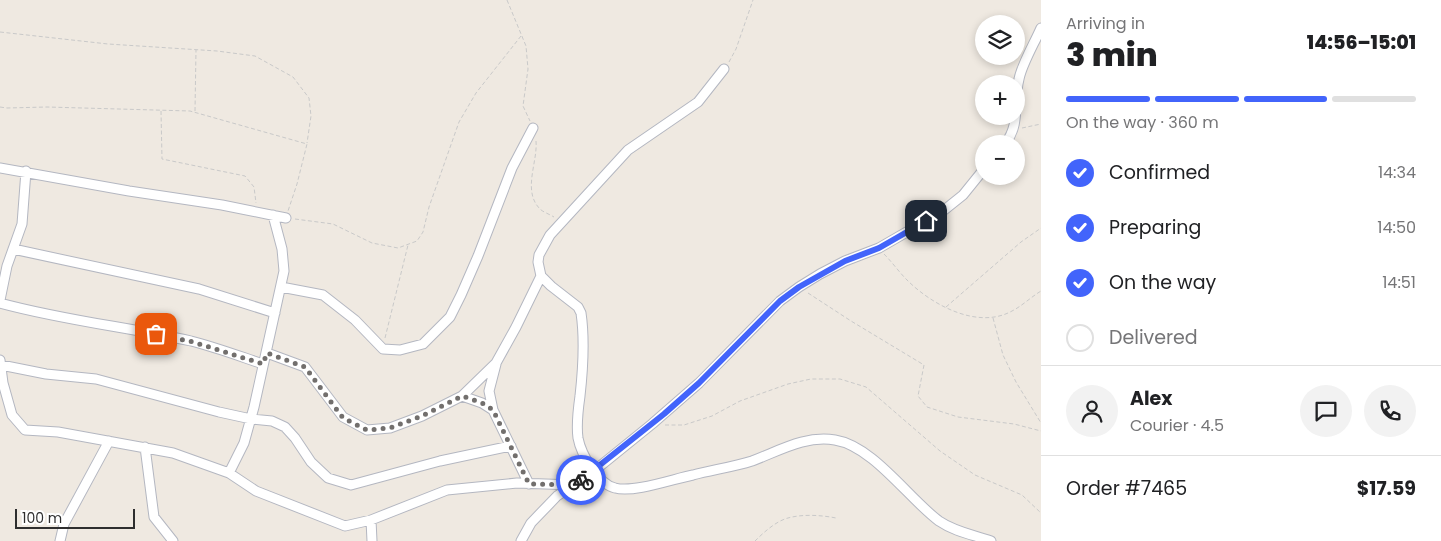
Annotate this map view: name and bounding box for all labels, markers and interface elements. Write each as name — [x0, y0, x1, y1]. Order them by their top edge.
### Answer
text: Arriving in — [1066, 12, 1145, 35]
map controls — [975, 15, 1025, 185]
button: layers — [975, 15, 1025, 65]
text: 14:56–15:01 — [1307, 29, 1416, 56]
text: 3 min — [1066, 32, 1158, 77]
button: + — [975, 75, 1025, 125]
text: On the way · 360 m — [1066, 111, 1219, 134]
button: − — [975, 135, 1025, 185]
icon: check — [1066, 159, 1094, 187]
text: Confirmed — [1109, 159, 1210, 186]
text: 14:34 — [1378, 161, 1416, 184]
pin — [905, 200, 947, 242]
icon: home — [912, 207, 940, 235]
icon: check — [1066, 214, 1094, 242]
text: Preparing — [1109, 214, 1201, 241]
text: 14:50 — [1377, 216, 1416, 239]
icon: check — [1066, 269, 1094, 297]
text: On the way — [1109, 269, 1216, 296]
text: 14:51 — [1382, 271, 1416, 294]
pin — [135, 313, 177, 355]
icon: bag — [142, 320, 170, 348]
text: Delivered — [1109, 324, 1198, 351]
button: person — [1066, 385, 1118, 437]
text: Alex — [1130, 385, 1172, 412]
button: chat — [1300, 385, 1352, 437]
button: phone — [1364, 385, 1416, 437]
text: Courier · 4.5 — [1130, 414, 1224, 437]
courier — [556, 455, 606, 505]
icon: bike — [567, 466, 595, 494]
text: Order #7465 — [1066, 475, 1187, 502]
text: $17.59 — [1357, 475, 1416, 502]
scale bar — [15, 506, 135, 529]
text: 100 m — [22, 508, 62, 528]

